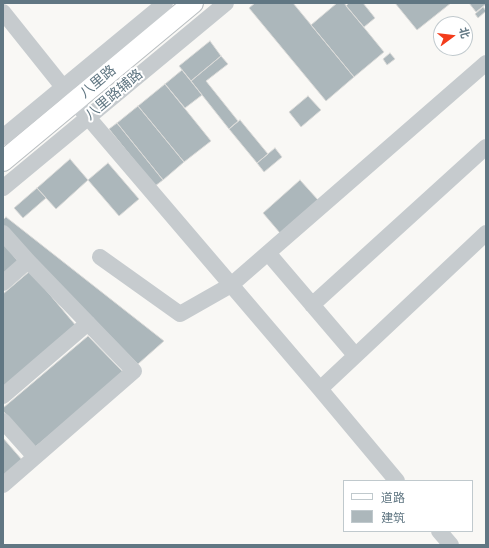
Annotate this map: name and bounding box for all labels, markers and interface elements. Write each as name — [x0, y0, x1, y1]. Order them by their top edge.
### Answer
north arrow — [433, 16, 473, 56]
text: 北 — [456, 26, 472, 40]
street label: 八里路 — [77, 62, 119, 102]
street label: 八里路辅路 — [82, 66, 146, 124]
legend — [343, 480, 473, 532]
text: 道路 — [381, 491, 405, 505]
text: 建筑 — [381, 511, 405, 525]

